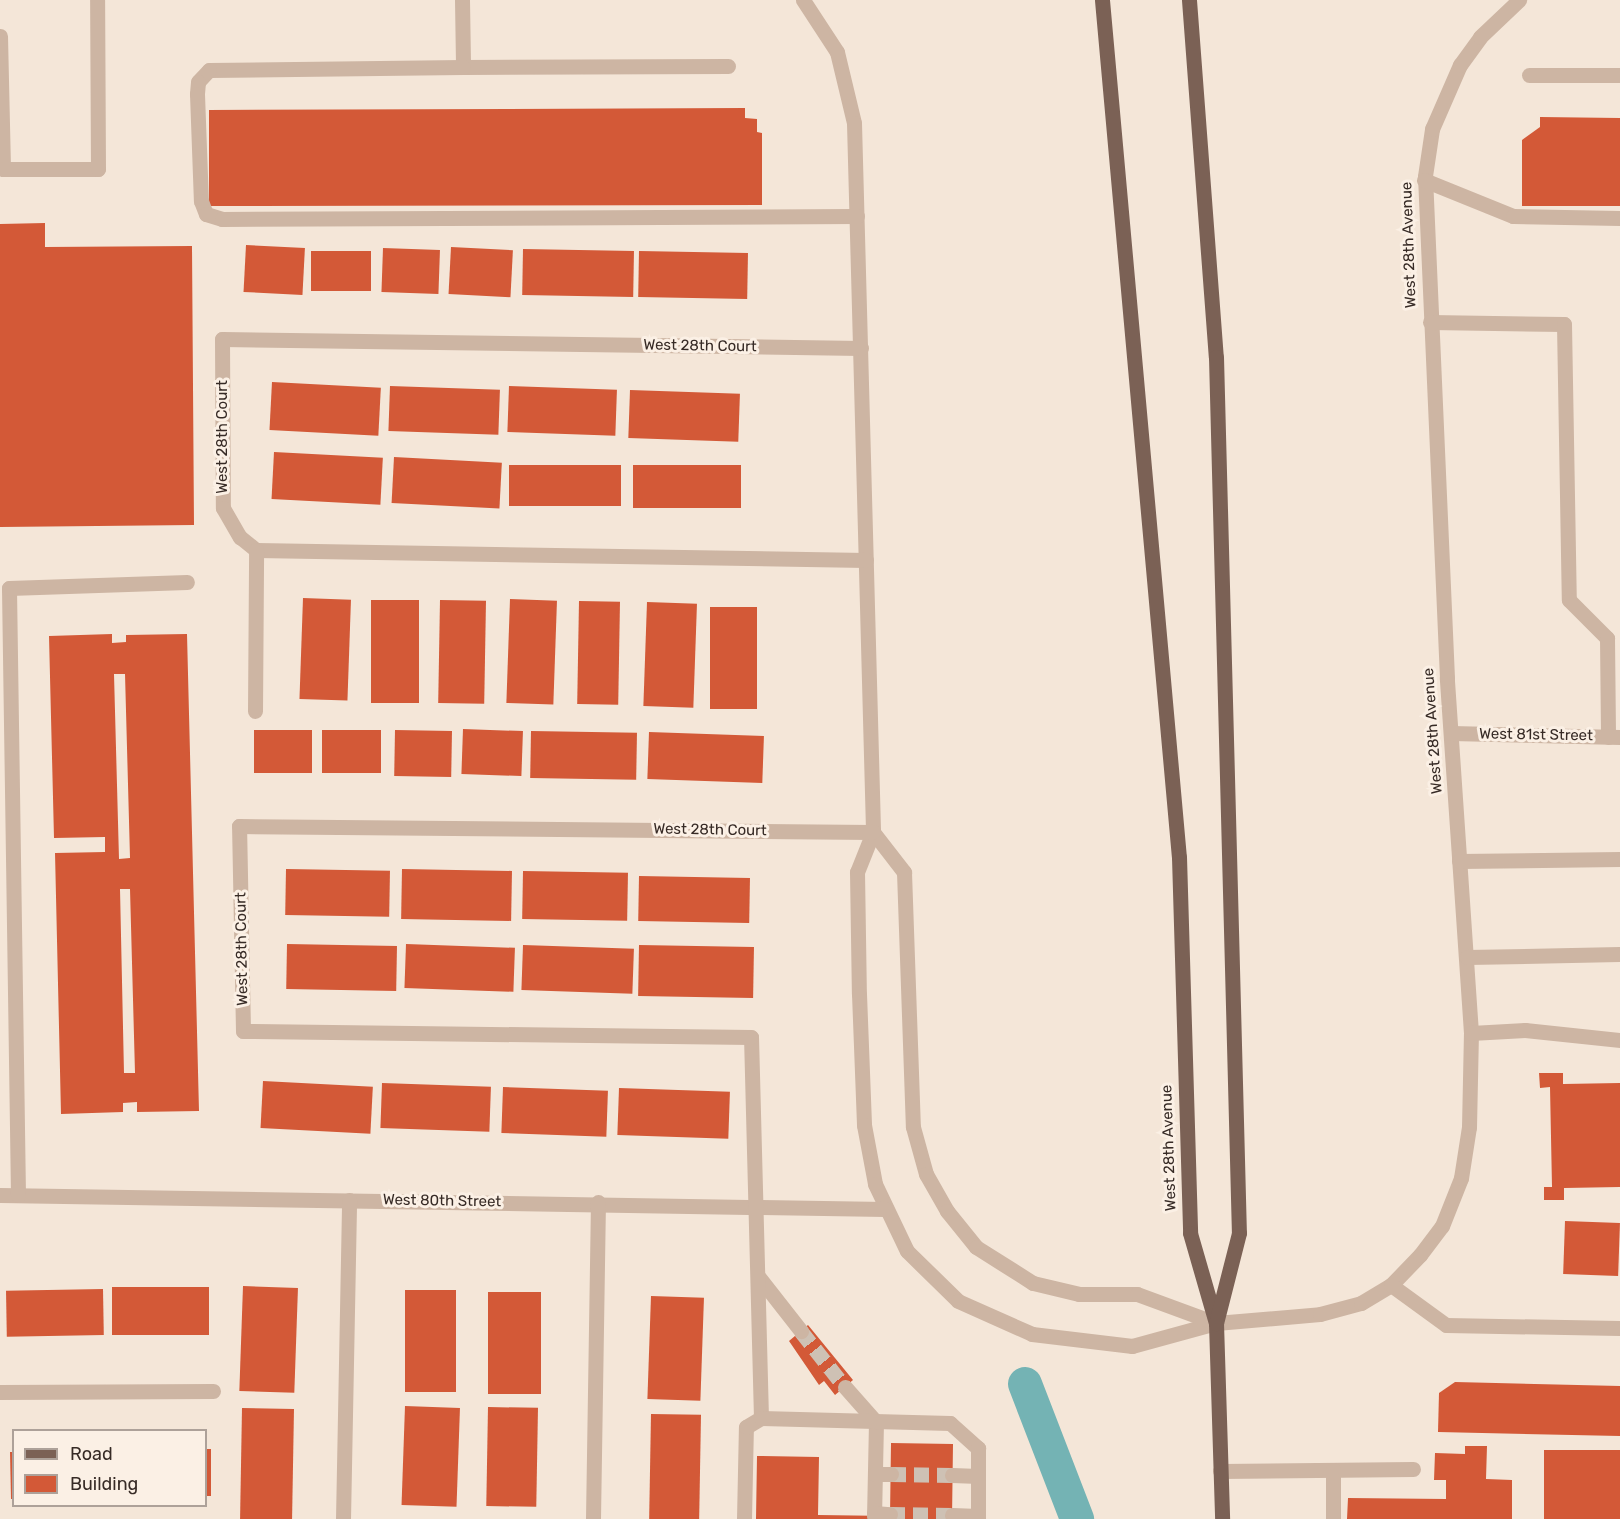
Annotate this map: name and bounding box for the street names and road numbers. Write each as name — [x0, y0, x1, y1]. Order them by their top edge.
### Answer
street label: West 28th Avenue — [1398, 181, 1420, 309]
street label: West 28th Court — [643, 336, 757, 356]
street label: West 28th Court — [214, 380, 232, 494]
street label: West 28th Avenue — [1420, 667, 1446, 795]
street label: West 81st Street — [1479, 725, 1593, 745]
street label: West 28th Court — [653, 820, 767, 840]
street label: West 28th Court — [232, 892, 252, 1006]
street label: West 28th Avenue — [1158, 1084, 1180, 1212]
street label: West 80th Street — [383, 1191, 501, 1211]

